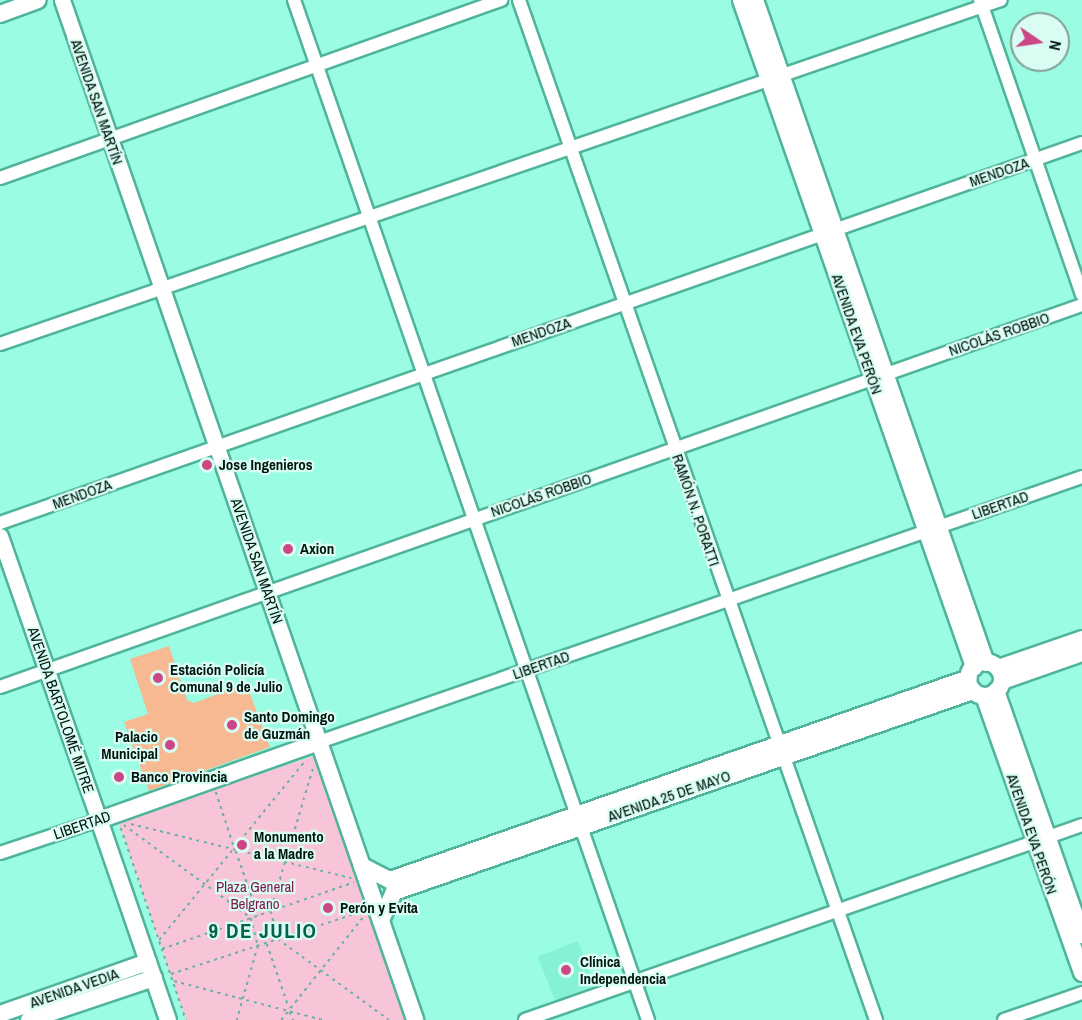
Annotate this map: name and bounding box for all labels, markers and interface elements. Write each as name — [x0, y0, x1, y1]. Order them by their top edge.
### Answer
north arrow — [1010, 12, 1070, 72]
street label: AVENIDA SAN MARTÍN — [67, 37, 127, 167]
text: N — [1044, 38, 1067, 53]
street label: MENDOZA — [967, 153, 1031, 191]
street label: AVENIDA EVA PERÓN — [828, 271, 886, 397]
street label: NICOLÁS ROBBIO — [946, 308, 1052, 360]
street label: MENDOZA — [509, 313, 573, 351]
street label: RAMÓN N. PORATTI — [668, 452, 724, 568]
place label: Jose Ingenieros — [219, 456, 313, 474]
marker: Jose Ingenieros — [200, 458, 214, 472]
street label: NICOLÁS ROBBIO — [488, 469, 594, 521]
street label: MENDOZA — [50, 475, 114, 513]
street label: LIBERTAD — [969, 487, 1031, 523]
street label: AVENIDA SAN MARTÍN — [227, 496, 287, 626]
place label: Axion — [300, 540, 334, 558]
marker: Axion — [281, 542, 295, 556]
street label: AVENIDA BARTOLOMÉ MITRE — [24, 624, 98, 796]
street label: LIBERTAD — [510, 647, 572, 683]
place label: Estación Policía Comunal 9 de Julio — [170, 660, 283, 695]
marker: Estación Policía Comunal 9 de Julio — [151, 671, 165, 685]
place label: Santo Domingo de Guzmán — [244, 707, 335, 742]
marker: Santo Domingo de Guzmán — [225, 718, 239, 732]
place label: Palacio Municipal — [101, 727, 158, 762]
marker: Palacio Municipal — [163, 738, 177, 752]
street label: AVENIDA 25 DE MAYO — [605, 766, 733, 826]
place label: Banco Provincia — [131, 768, 227, 786]
marker: Banco Provincia — [112, 770, 126, 784]
street label: AVENIDA EVA PERÓN — [1003, 771, 1061, 897]
street label: LIBERTAD — [51, 807, 113, 843]
place label: Monumento a la Madre — [254, 827, 324, 862]
marker: Monumento a la Madre — [235, 838, 249, 852]
park label: Plaza General Belgrano — [216, 877, 294, 912]
place label: Perón y Evita — [340, 899, 418, 917]
marker: Perón y Evita — [321, 901, 335, 915]
district label: 9 DE JULIO — [209, 918, 317, 944]
place label: Clínica Independencia — [580, 952, 666, 987]
marker: Clínica Independencia — [557, 961, 575, 979]
street label: AVENIDA VEDIA — [27, 964, 121, 1012]

